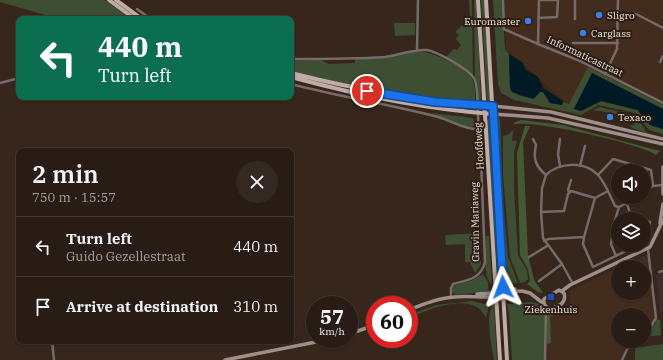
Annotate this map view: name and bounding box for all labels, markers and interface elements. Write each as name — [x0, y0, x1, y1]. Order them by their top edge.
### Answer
place label: Sligro — [607, 9, 635, 22]
marker: Sligro — [594, 10, 604, 20]
place label: Euromaster — [464, 15, 521, 28]
marker: Euromaster — [523, 16, 533, 26]
place label: Carglass — [591, 27, 631, 40]
text: 440 m — [98, 28, 182, 65]
marker: Carglass — [578, 28, 588, 38]
icon: left — [32, 32, 84, 84]
street label: Informaticastraat — [545, 33, 626, 80]
text: Turn left — [98, 64, 172, 87]
pin — [350, 74, 384, 108]
icon: arrive — [356, 80, 378, 102]
place label: Texaco — [618, 111, 651, 124]
marker: Texaco — [605, 112, 615, 122]
street label: Hoofdweg — [471, 122, 487, 170]
text: 2 min — [32, 158, 99, 190]
button: close — [236, 161, 278, 203]
map controls — [611, 164, 651, 348]
button: sound — [611, 164, 651, 204]
street label: Gravin Mariaweg — [468, 181, 482, 262]
text: 750 m · 15:57 — [32, 189, 116, 206]
button: layers — [611, 212, 651, 252]
text: Turn left — [66, 229, 132, 248]
icon: left — [32, 236, 54, 258]
text: 440 m — [233, 237, 278, 256]
text: Guido Gezellestraat — [66, 248, 186, 265]
button: + — [611, 260, 651, 300]
position arrow — [482, 266, 524, 308]
marker: Ziekenhuis — [546, 292, 556, 302]
icon: arrive — [32, 296, 54, 318]
speed limit sign: 60 — [366, 296, 418, 348]
text: Arrive at destination — [66, 297, 218, 316]
text: 310 m — [233, 297, 278, 316]
text: 57 — [320, 303, 344, 330]
place label: Ziekenhuis — [525, 303, 578, 316]
button: − — [611, 308, 651, 348]
text: km/h — [319, 325, 345, 338]

